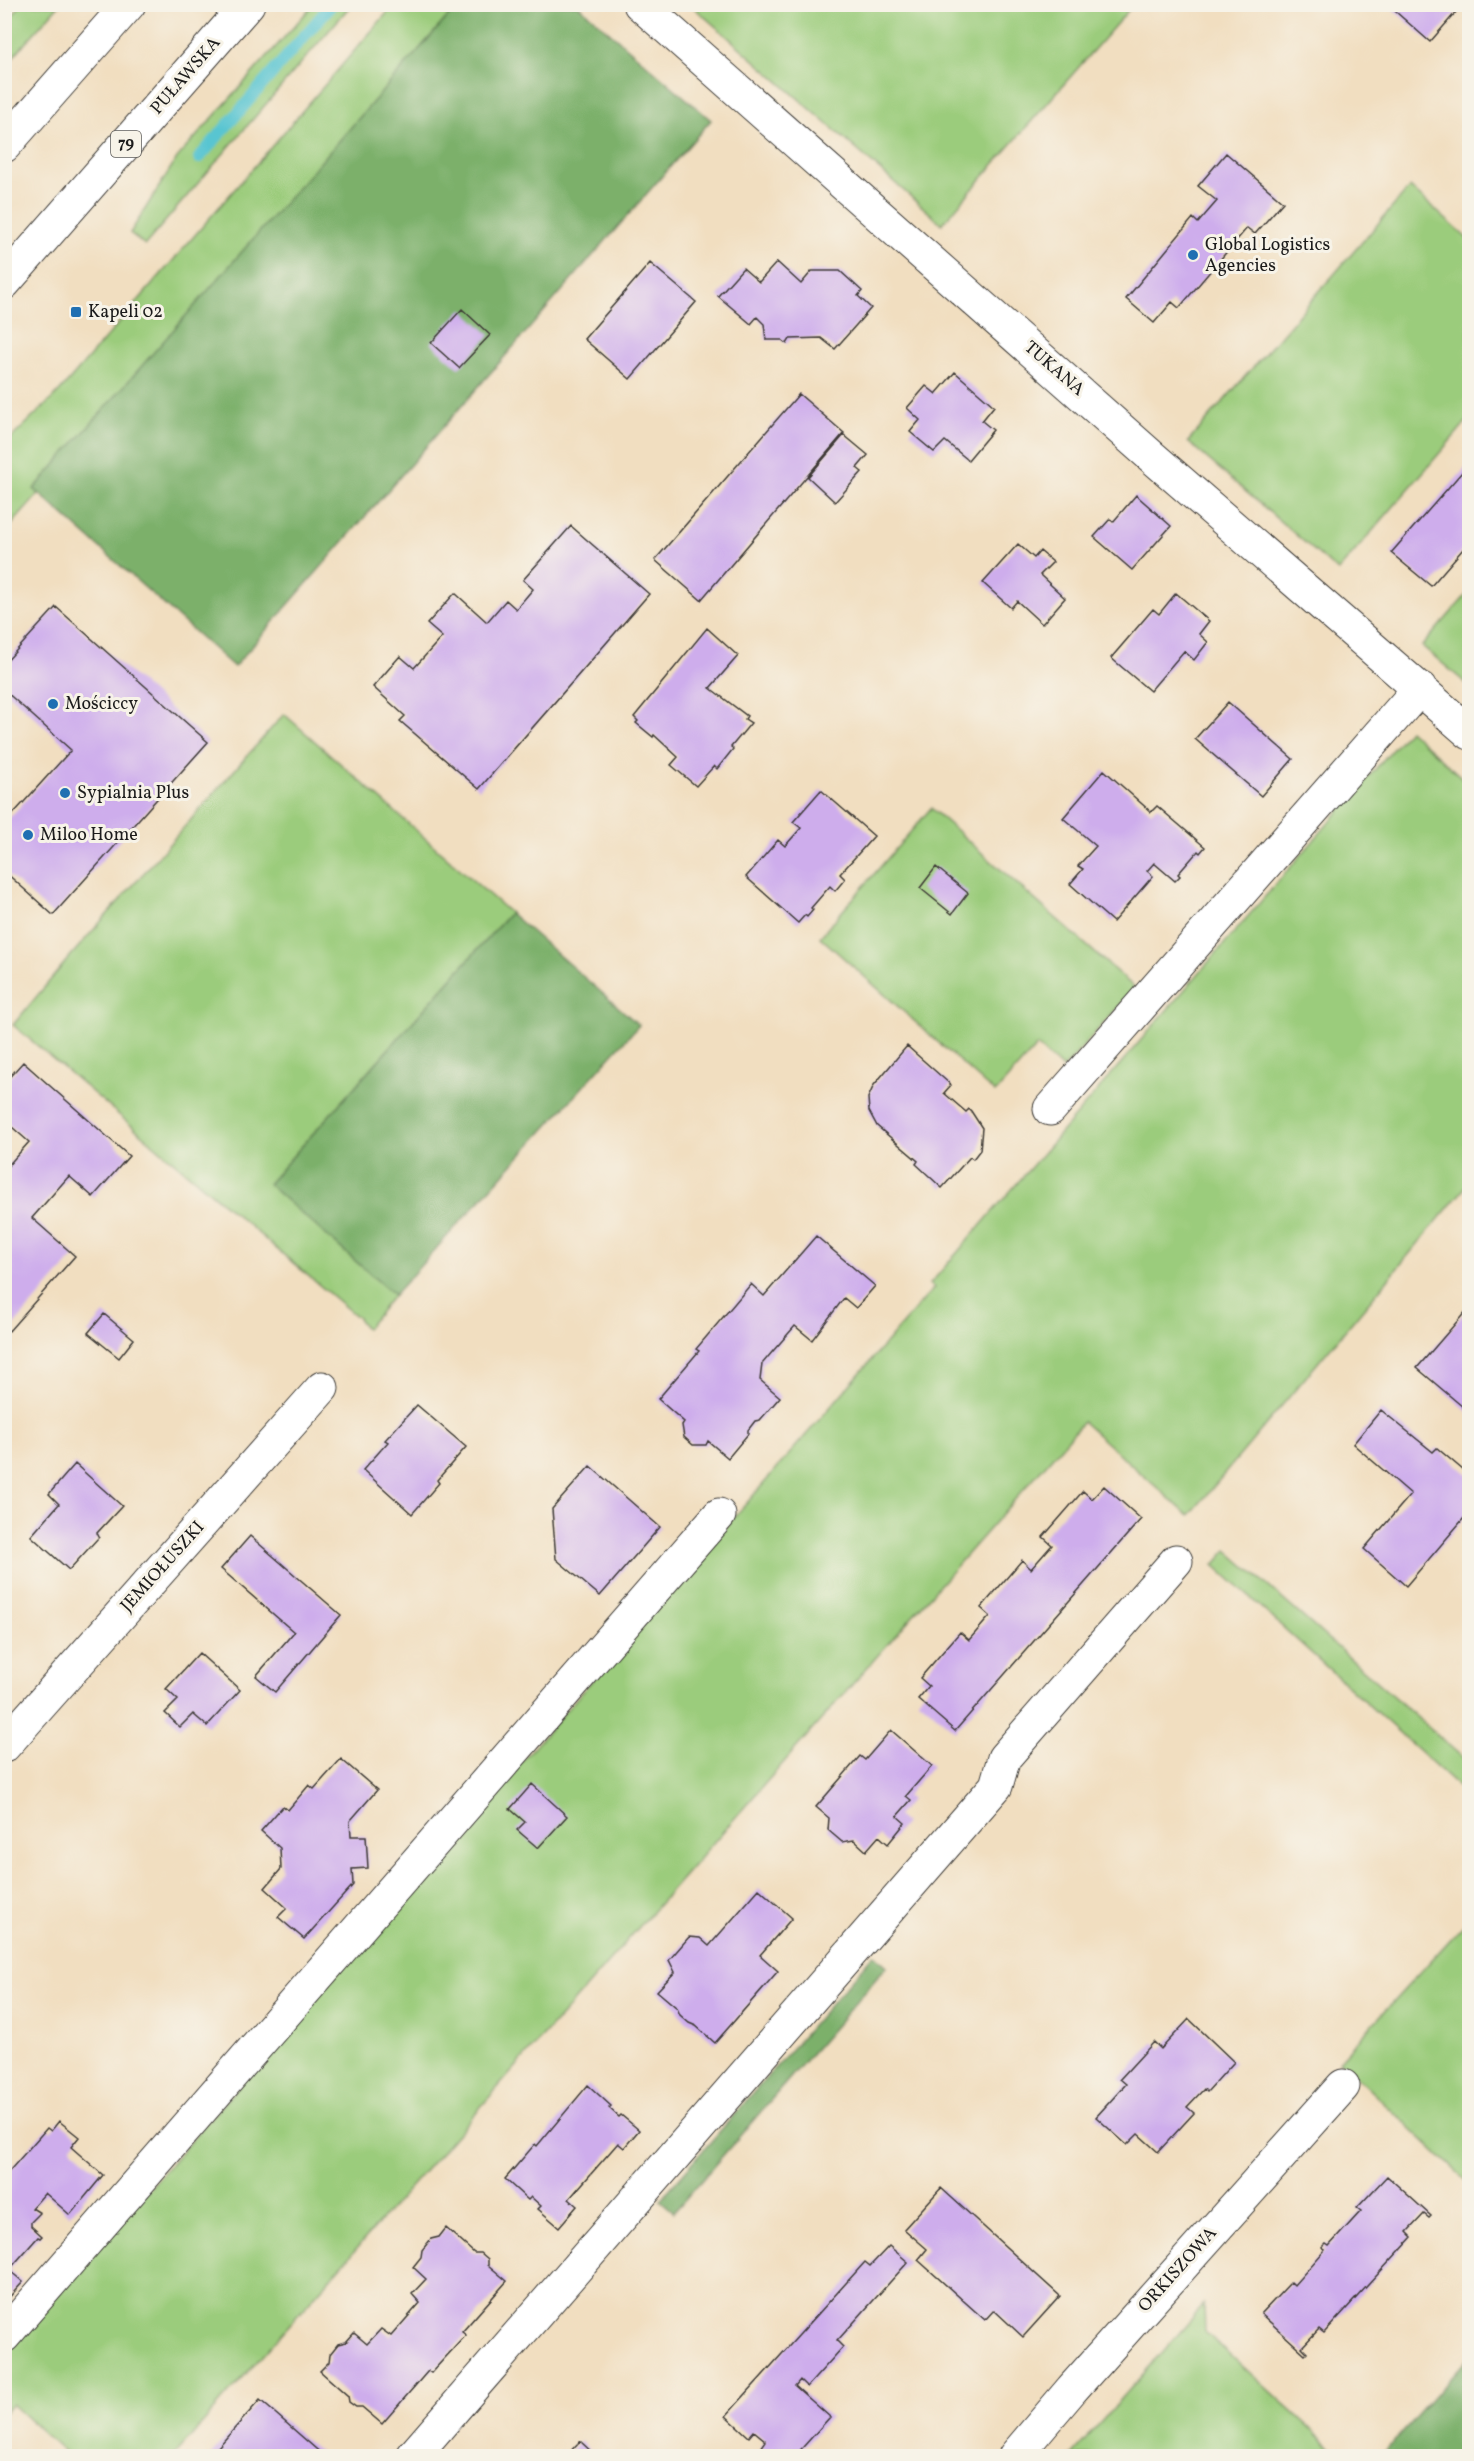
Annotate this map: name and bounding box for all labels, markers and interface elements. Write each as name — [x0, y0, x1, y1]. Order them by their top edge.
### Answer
street label: PUŁAWSKA — [145, 31, 227, 120]
road number: 79 — [111, 131, 141, 157]
place label: Global Logistics Agencies — [1205, 233, 1330, 279]
marker: Global Logistics Agencies — [1186, 248, 1200, 262]
place label: Kapeli 02 — [88, 300, 163, 325]
marker: Kapeli 02 — [69, 305, 83, 319]
street label: TUKANA — [1018, 336, 1090, 403]
place label: Mościccy — [65, 692, 138, 717]
marker: Mościccy — [46, 697, 60, 711]
place label: Sypialnia Plus — [77, 781, 189, 806]
marker: Sypialnia Plus — [58, 786, 72, 800]
place label: Miloo Home — [40, 823, 138, 848]
marker: Miloo Home — [21, 828, 35, 842]
street label: JEMIOŁUSZKI — [115, 1516, 211, 1618]
street label: ORKISZOWA — [1133, 2222, 1223, 2318]

